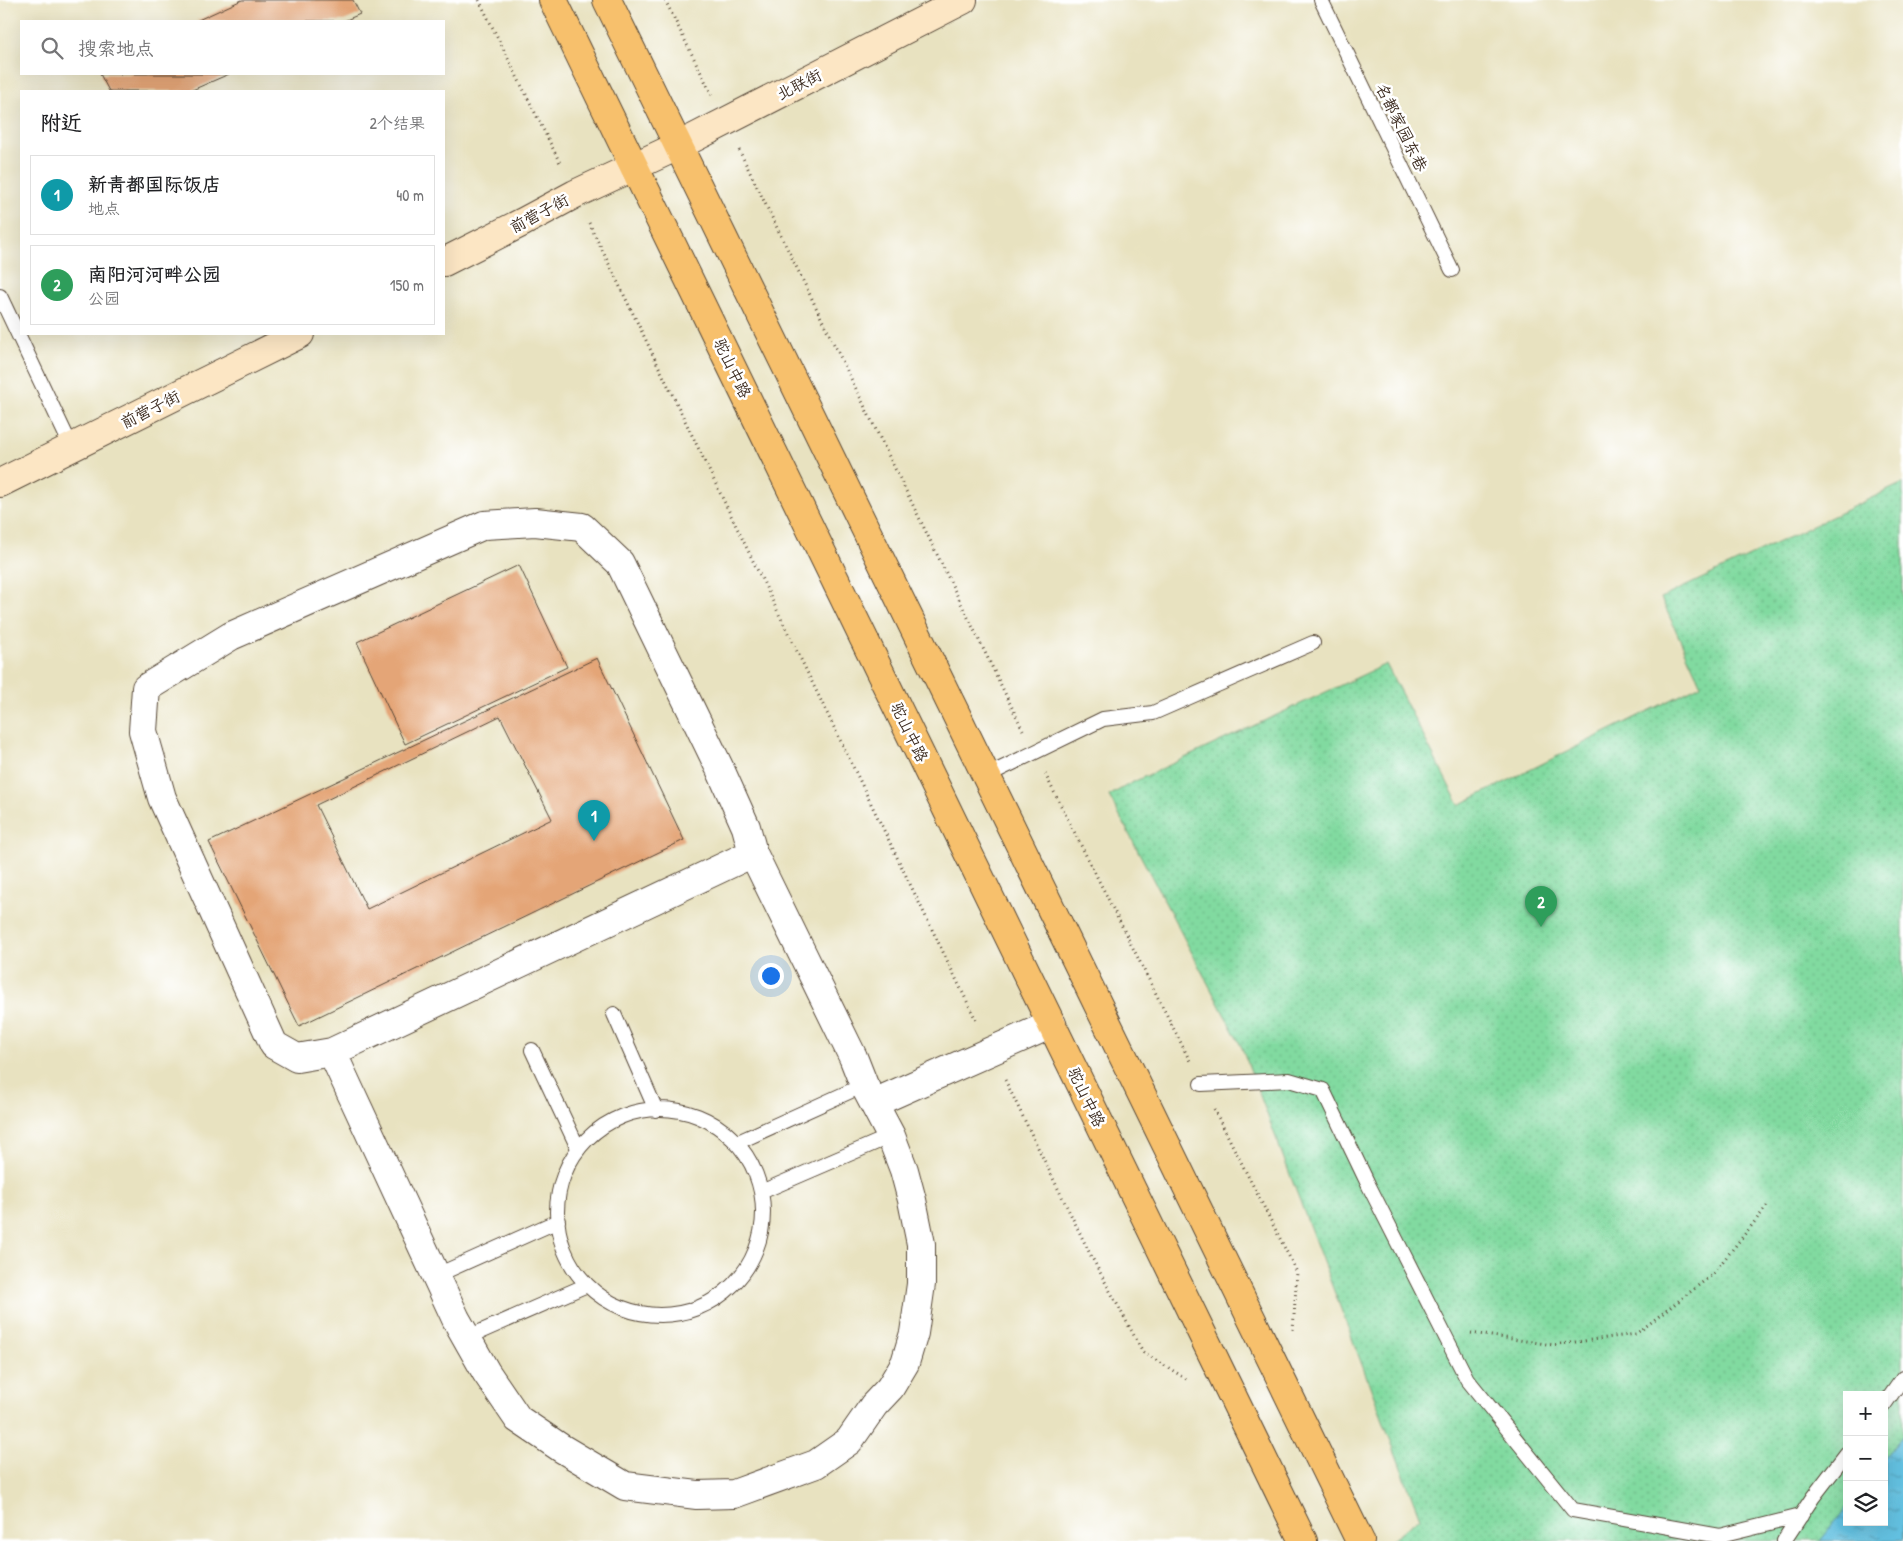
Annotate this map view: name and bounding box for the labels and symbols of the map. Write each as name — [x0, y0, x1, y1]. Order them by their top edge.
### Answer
street label: 北联街 — [773, 63, 825, 105]
street label: 名都家园东巷 — [1371, 79, 1433, 175]
street label: 前营子街 — [506, 188, 572, 238]
street label: 驼山中路 — [709, 334, 757, 402]
street label: 前营子街 — [116, 385, 184, 433]
street label: 驼山中路 — [886, 698, 934, 766]
pin: 1 — [578, 800, 610, 841]
pin: 2 — [1525, 886, 1557, 927]
your location — [758, 963, 784, 989]
street label: 驼山中路 — [1063, 1063, 1111, 1131]

